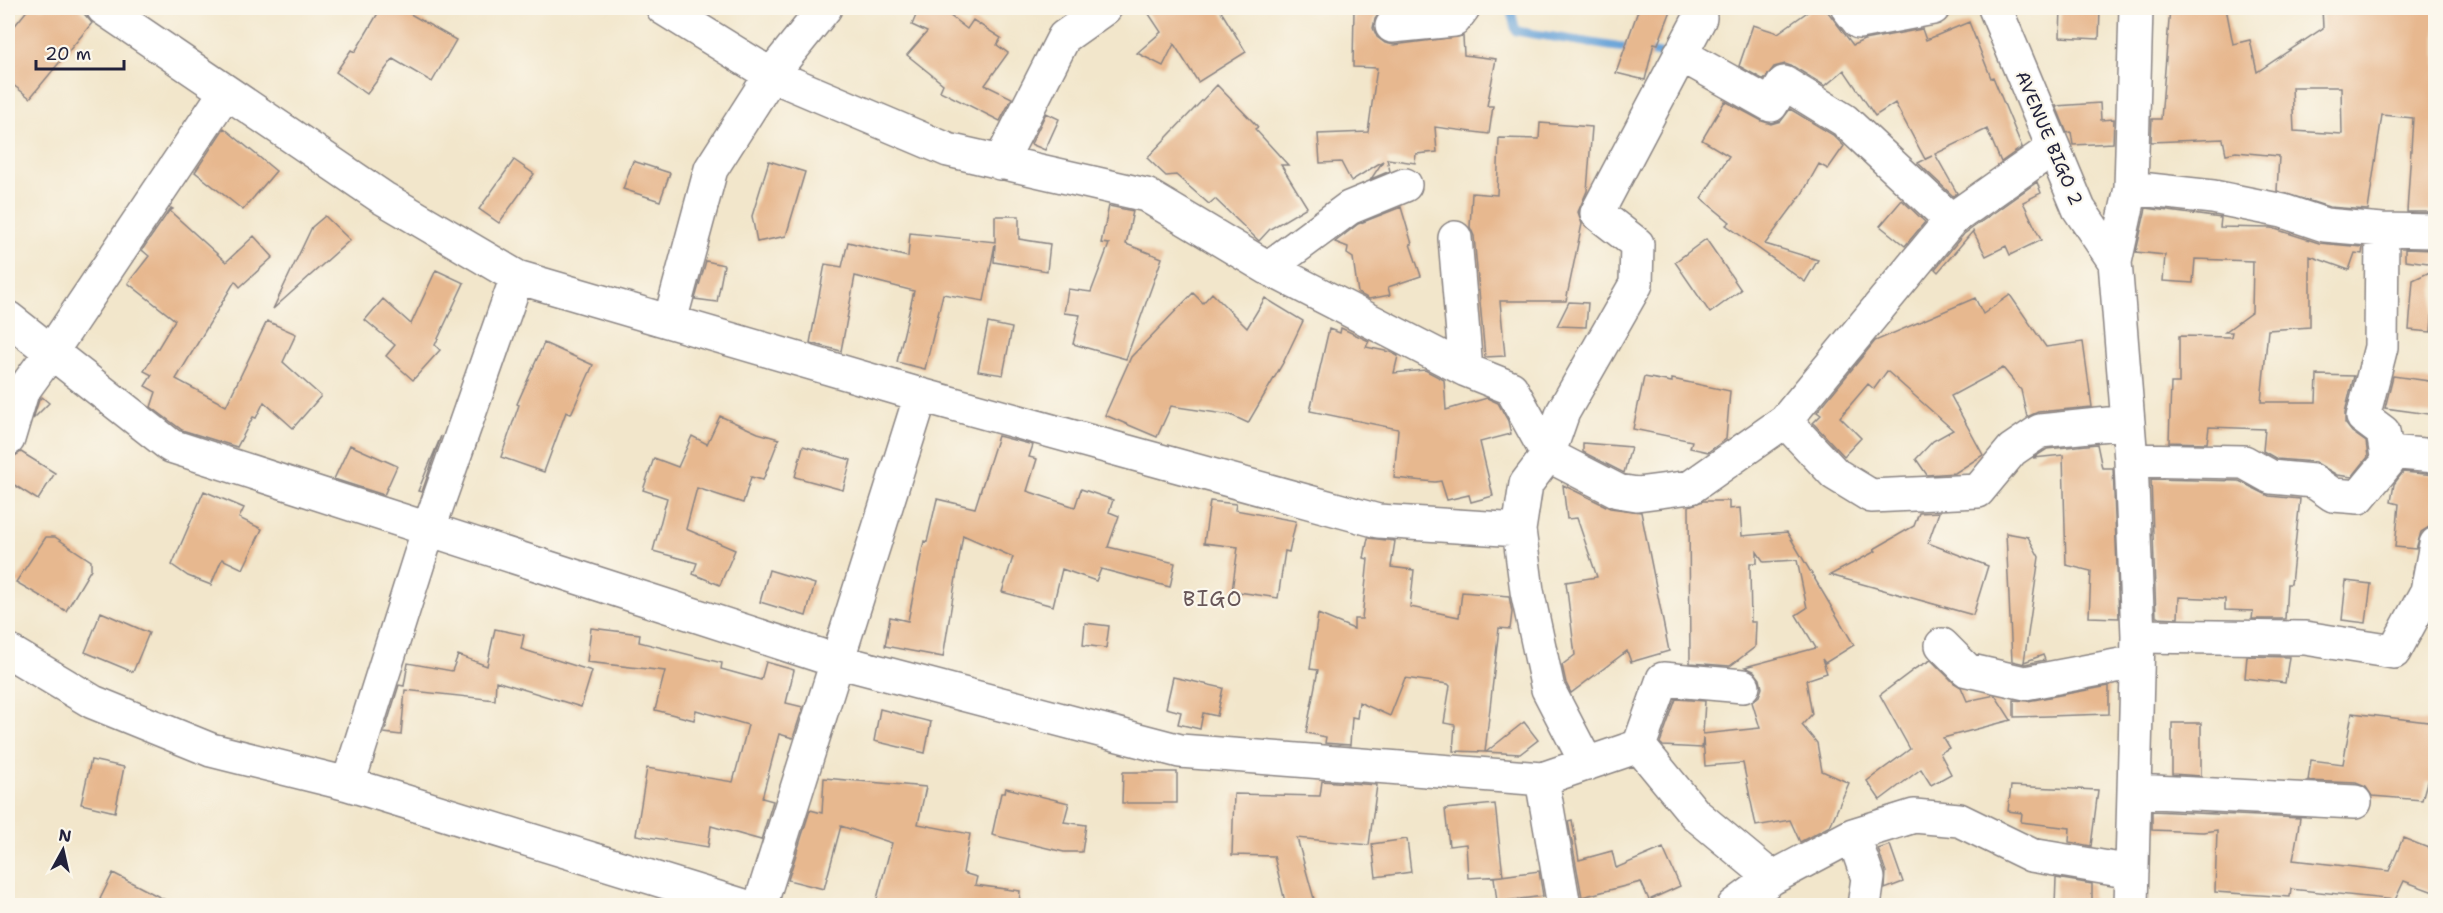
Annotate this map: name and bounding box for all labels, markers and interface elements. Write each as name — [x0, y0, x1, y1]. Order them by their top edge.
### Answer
scale bar — [36, 33, 124, 71]
text: 20 m — [45, 42, 91, 66]
street label: AVENUE BIGO 2 — [2010, 67, 2088, 209]
district label: BIGO — [1183, 585, 1243, 613]
north arrow — [33, 820, 93, 880]
text: N — [57, 824, 73, 847]

